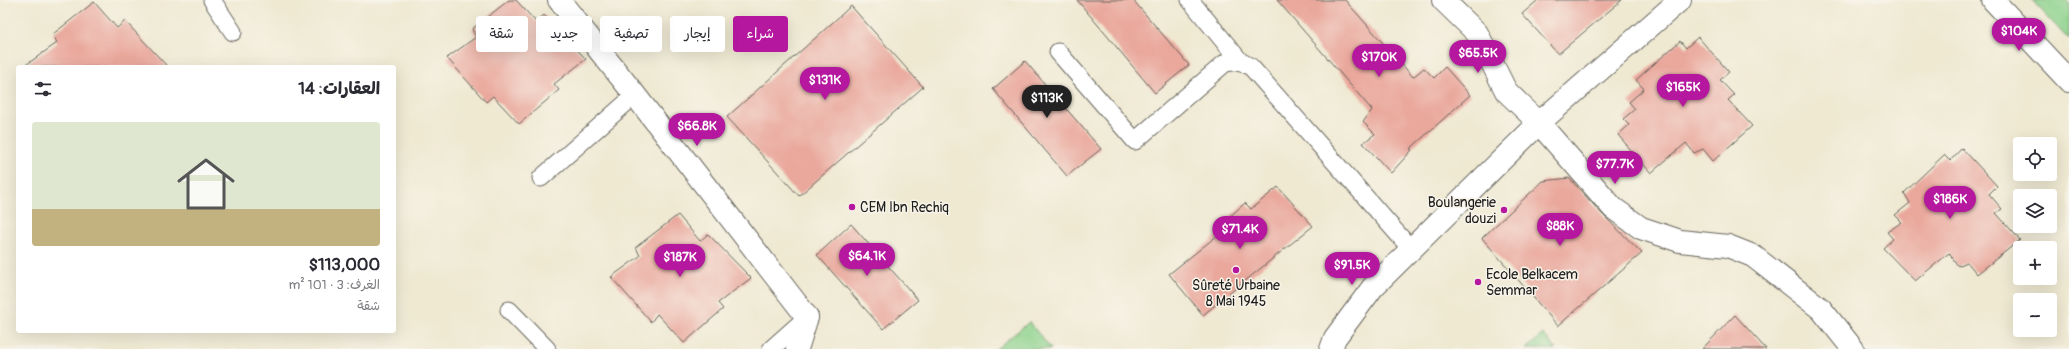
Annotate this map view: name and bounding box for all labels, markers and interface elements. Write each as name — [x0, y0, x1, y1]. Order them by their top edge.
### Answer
chip: شقة — [476, 16, 528, 52]
chip: جديد — [536, 16, 592, 52]
chip: تصفية — [600, 16, 662, 52]
chip: إيجار — [670, 16, 725, 52]
chip: شراء — [733, 16, 788, 52]
pin: $104K — [1991, 18, 2047, 52]
text: $104K — [2001, 23, 2037, 39]
pin: $65.5K — [1445, 40, 1511, 74]
pin: $170K — [1351, 44, 1407, 78]
text: $65.5K — [1458, 45, 1498, 61]
text: $170K — [1361, 49, 1397, 65]
pin: $131K — [797, 67, 853, 101]
text: $131K — [809, 72, 841, 88]
pin: $165K — [1655, 74, 1711, 108]
icon: filters — [32, 78, 54, 100]
text: العقارات: 14 — [298, 78, 380, 99]
text: $165K — [1666, 79, 1700, 95]
pin: $113K — [1019, 85, 1075, 119]
text: $113K — [1031, 90, 1063, 106]
pin: $66.8K — [664, 113, 730, 147]
text: $66.8K — [677, 118, 717, 134]
map controls — [2013, 137, 2057, 337]
button: locate — [2013, 137, 2057, 181]
icon: home — [170, 148, 242, 220]
pin: $77.7K — [1582, 151, 1648, 185]
text: $77.7K — [1596, 156, 1634, 172]
pin: $186K — [1922, 186, 1978, 220]
button: layers — [2013, 189, 2057, 233]
text: $186K — [1933, 191, 1967, 207]
place label: Boulangerie douzi — [1428, 194, 1496, 227]
place label: CEM Ibn Rechiq — [860, 199, 949, 216]
marker: CEM Ibn Rechiq — [847, 202, 857, 212]
marker: Boulangerie douzi — [1499, 205, 1509, 215]
pin: $88K — [1536, 213, 1584, 247]
pin: $71.4K — [1207, 216, 1273, 250]
text: $88K — [1546, 218, 1574, 234]
text: $71.4K — [1221, 221, 1259, 237]
button: + — [2013, 241, 2057, 285]
pin: $64.1K — [834, 243, 900, 277]
pin: $187K — [652, 244, 708, 278]
text: $64.1K — [848, 248, 886, 264]
text: $187K — [663, 249, 697, 265]
pin: $91.5K — [1319, 252, 1385, 286]
text: $113,000 — [309, 254, 380, 275]
text: $91.5K — [1334, 257, 1370, 273]
marker: Sûreté Urbaine 8 Mai 1945 — [1231, 265, 1241, 275]
place label: Ecole Belkacem Semmar — [1486, 266, 1578, 299]
text: الغرف: 3 · 101 m² — [289, 277, 380, 293]
place label: Sûreté Urbaine 8 Mai 1945 — [1192, 277, 1280, 310]
marker: Ecole Belkacem Semmar — [1473, 277, 1483, 287]
button: − — [2013, 293, 2057, 337]
text: شقة — [357, 298, 380, 314]

